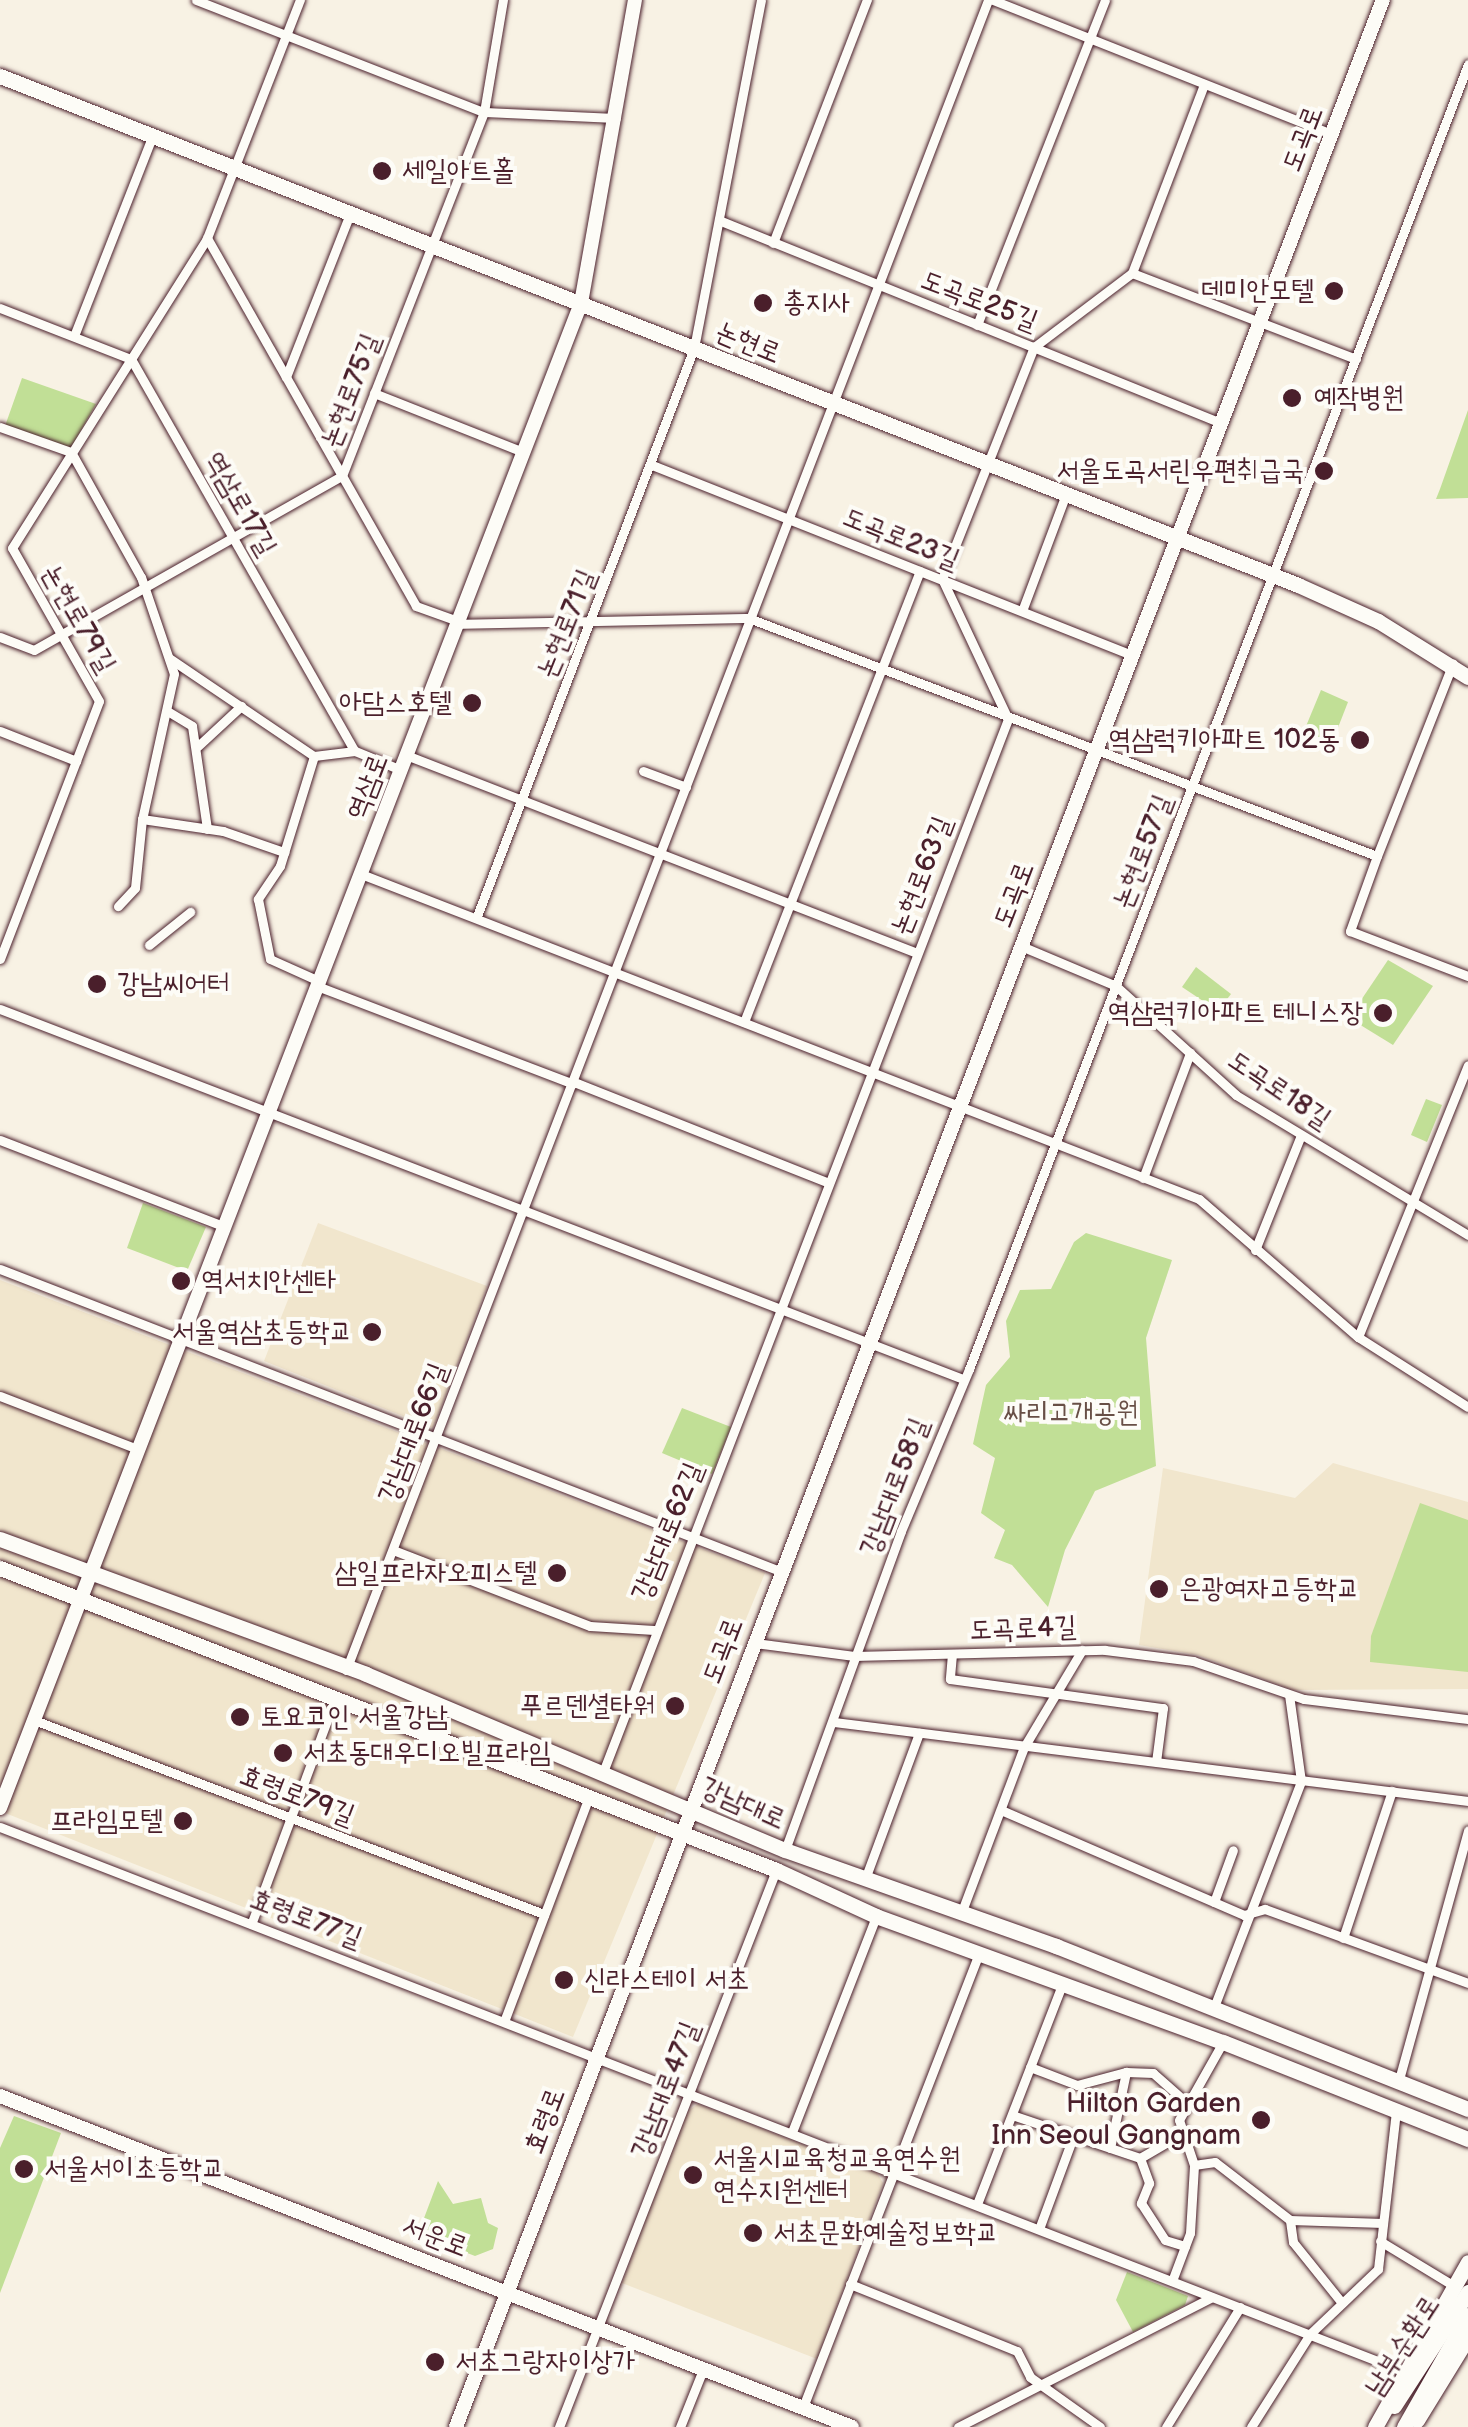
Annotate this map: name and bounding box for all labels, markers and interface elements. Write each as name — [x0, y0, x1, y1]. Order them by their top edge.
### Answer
street label: 도곡로 — [1275, 101, 1331, 177]
place label: 세일아트홀 — [402, 154, 515, 188]
marker: 세일아트홀 — [371, 160, 393, 182]
street label: 도곡로25길 — [916, 263, 1042, 339]
place label: 데미안모텔 — [1201, 274, 1314, 308]
marker: 데미안모텔 — [1323, 280, 1345, 302]
place label: 총지사 — [783, 286, 851, 320]
marker: 총지사 — [752, 292, 774, 314]
street label: 논현로 — [710, 315, 786, 371]
street label: 논현로75길 — [314, 329, 388, 453]
place label: 예작병원 — [1314, 381, 1404, 415]
marker: 예작병원 — [1279, 385, 1305, 411]
street label: 역삼로17길 — [197, 446, 283, 562]
place label: 서울도곡서린우편취급국 — [1056, 454, 1304, 488]
marker: 서울도곡서린우편취급국 — [1313, 460, 1335, 482]
street label: 도곡로23길 — [838, 500, 964, 578]
street label: 논현로79길 — [33, 559, 123, 679]
street label: 논현로71길 — [530, 565, 604, 683]
place label: 아담스호텔 — [339, 686, 452, 720]
marker: 아담스호텔 — [461, 692, 483, 714]
place label: 역삼럭키아파트 102동 — [1108, 723, 1340, 757]
marker: 역삼럭키아파트 102동 — [1349, 729, 1371, 751]
street label: 역삼로 — [340, 749, 396, 825]
street label: 논현로57길 — [1106, 790, 1180, 914]
street label: 논현로63길 — [884, 812, 960, 940]
street label: 도곡로 — [986, 857, 1042, 933]
place label: 강남씨어터 — [117, 967, 230, 1001]
marker: 강남씨어터 — [86, 973, 108, 995]
place label: 역삼럭키아파트 테니스장 — [1108, 996, 1363, 1030]
marker: 역삼럭키아파트 테니스장 — [1372, 1002, 1394, 1024]
street label: 도곡로18길 — [1221, 1043, 1337, 1137]
place label: 역서치안센타 — [201, 1264, 336, 1298]
marker: 역서치안센타 — [170, 1270, 192, 1292]
place label: 서울역삼초등학교 — [172, 1315, 352, 1349]
marker: 서울역삼초등학교 — [361, 1321, 383, 1343]
street label: 강남대로66길 — [372, 1358, 456, 1508]
park label: 싸리고개공원 — [1003, 1396, 1139, 1430]
street label: 강남대로58길 — [853, 1413, 937, 1561]
street label: 강남대로62길 — [625, 1458, 711, 1606]
place label: 삼일프라자오피스텔 — [334, 1556, 537, 1590]
marker: 삼일프라자오피스텔 — [546, 1562, 568, 1584]
place label: 은광여자고등학교 — [1179, 1572, 1359, 1606]
marker: 은광여자고등학교 — [1148, 1578, 1170, 1600]
street label: 도곡로4길 — [969, 1610, 1077, 1648]
street label: 도곡로 — [695, 1613, 751, 1689]
place label: 푸르덴셜타워 — [520, 1689, 655, 1723]
marker: 푸르덴셜타워 — [664, 1695, 686, 1717]
place label: 토요코인 서울강남 — [260, 1700, 448, 1734]
marker: 토요코인 서울강남 — [229, 1706, 251, 1728]
place label: 서초동대우디오빌프라임 — [303, 1736, 551, 1770]
marker: 서초동대우디오빌프라임 — [272, 1742, 294, 1764]
street label: 효령로79길 — [235, 1759, 359, 1833]
street label: 강남대로 — [695, 1770, 791, 1838]
place label: 프라임모텔 — [50, 1804, 163, 1838]
marker: 프라임모텔 — [172, 1810, 194, 1832]
street label: 효령로77길 — [245, 1882, 367, 1956]
place label: 신라스테이 서초 — [584, 1963, 749, 1997]
marker: 신라스테이 서초 — [553, 1969, 575, 1991]
street label: 강남대로47길 — [625, 2017, 707, 2163]
street label: 효령로 — [517, 2083, 573, 2159]
place label: Hilton Garden Inn Seoul Gangnam — [991, 2087, 1241, 2153]
marker: Hilton Garden Inn Seoul Gangnam — [1250, 2109, 1272, 2131]
place label: 서울시교육청교육연수원 연수지원센터 — [713, 2142, 961, 2208]
place label: 서울서이초등학교 — [44, 2152, 224, 2186]
marker: 서울서이초등학교 — [13, 2158, 35, 2180]
marker: 서울시교육청교육연수원 연수지원센터 — [682, 2164, 704, 2186]
street label: 서운로 — [397, 2209, 473, 2265]
place label: 서초문화예술정보학교 — [773, 2216, 998, 2250]
marker: 서초문화예술정보학교 — [742, 2222, 764, 2244]
street label: 남부순환로 — [1358, 2290, 1448, 2402]
place label: 서초그랑자이상가 — [455, 2345, 635, 2379]
marker: 서초그랑자이상가 — [424, 2351, 446, 2373]

